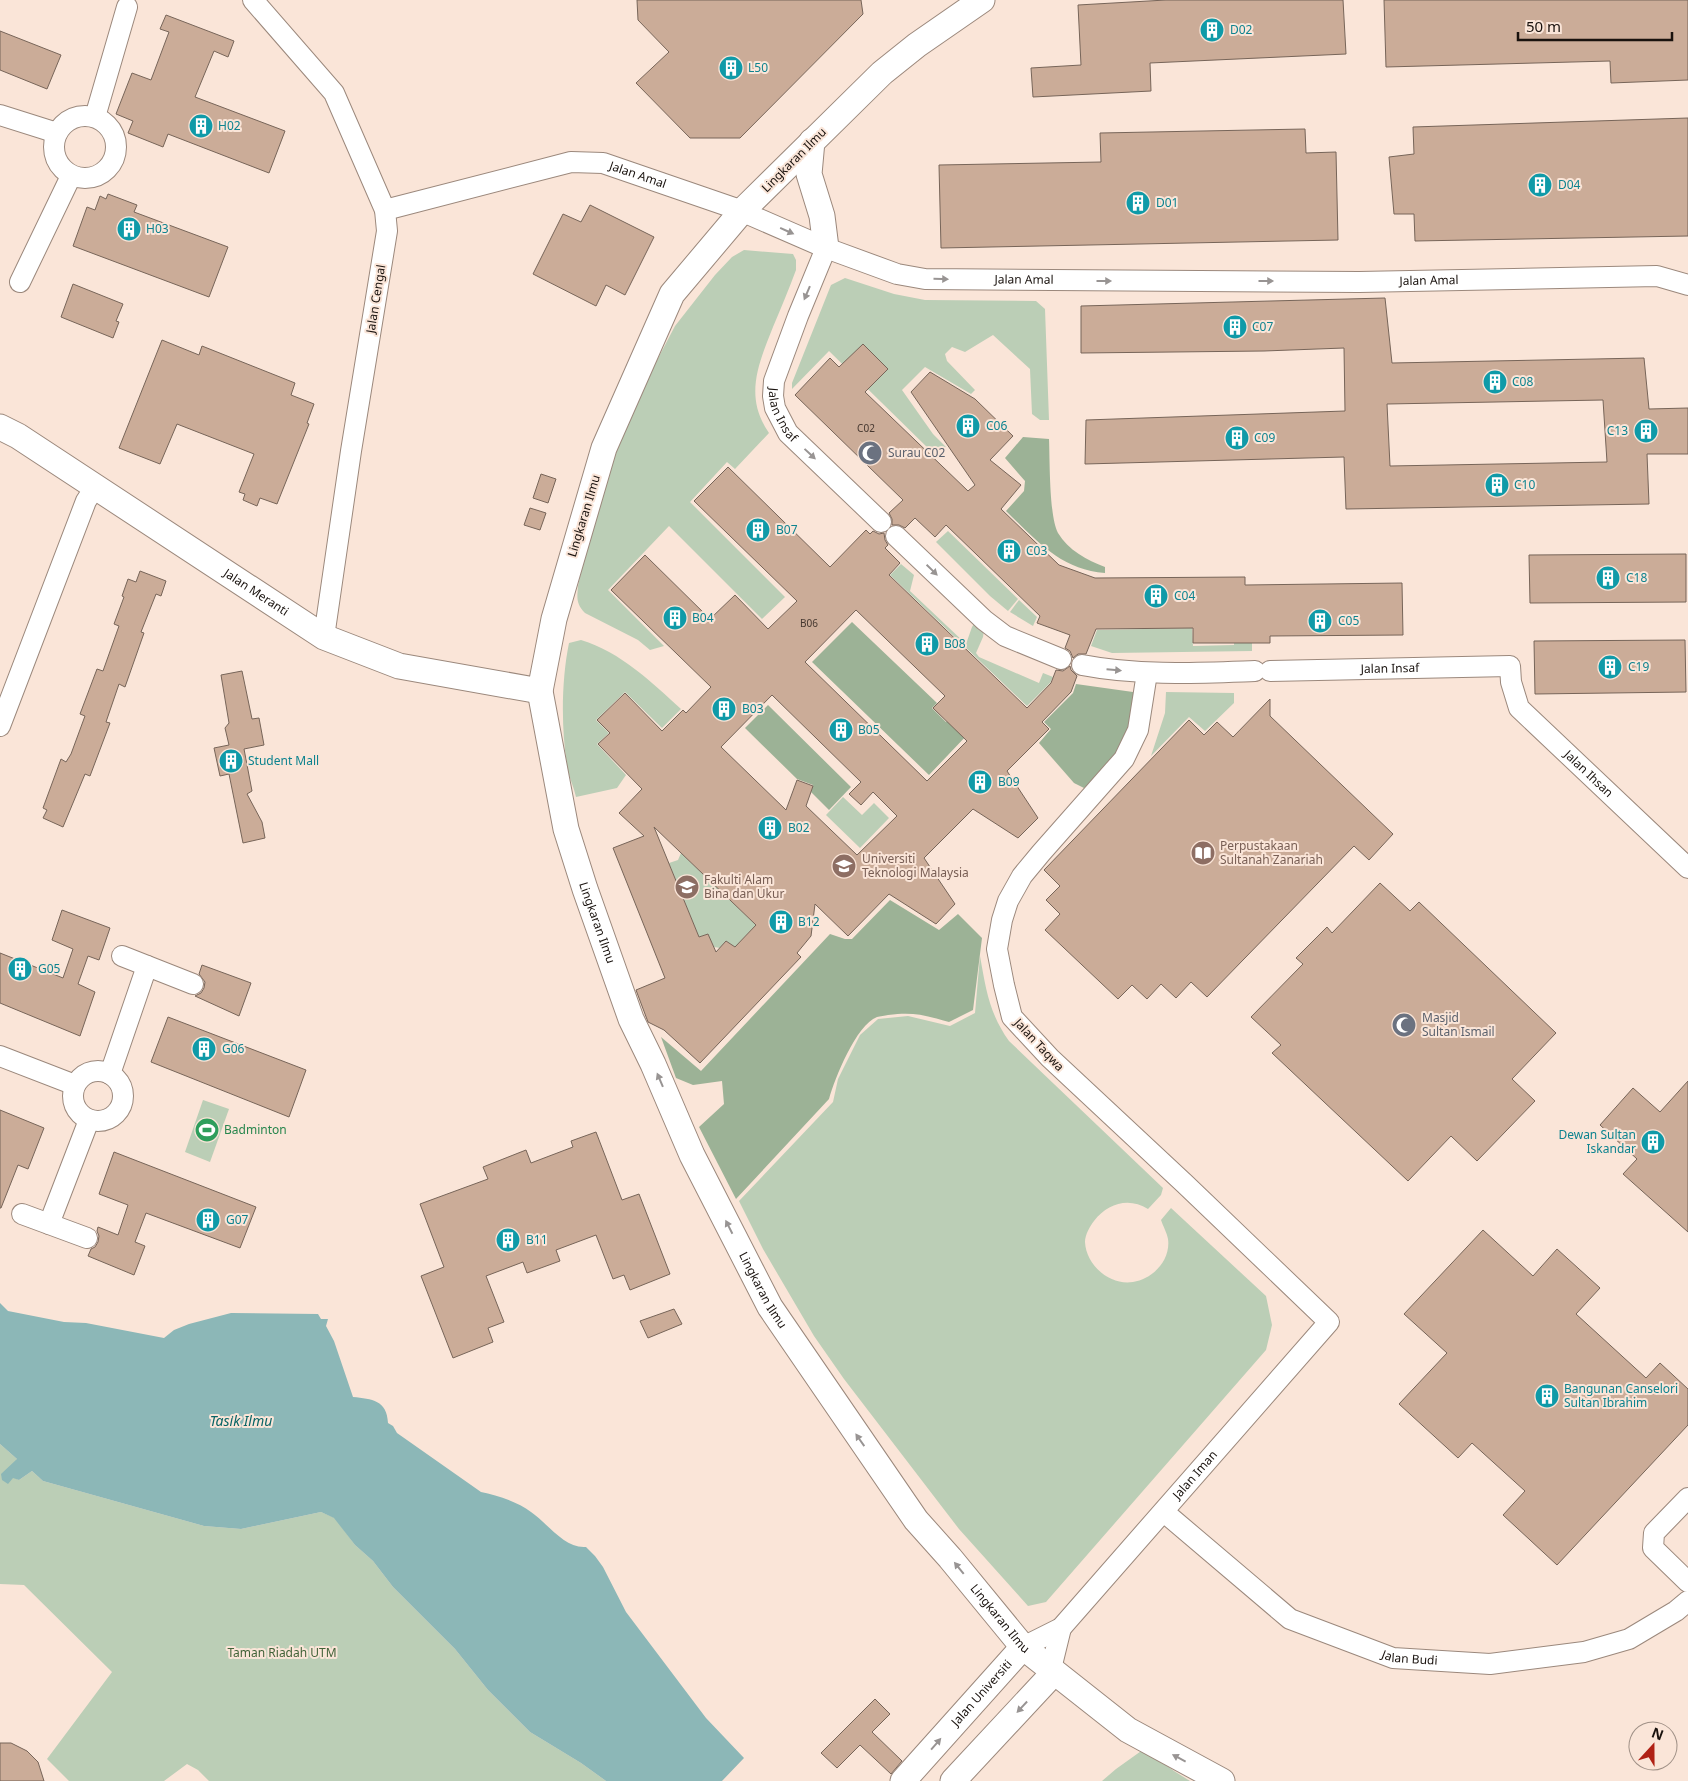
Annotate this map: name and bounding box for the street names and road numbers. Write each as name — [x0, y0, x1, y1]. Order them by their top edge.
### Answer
street label: Lingkaran Ilmu — [758, 124, 830, 196]
street label: Jalan Amal — [606, 157, 669, 192]
street label: Jalan Cengal — [362, 263, 389, 335]
street label: Jalan Amal — [993, 270, 1054, 288]
street label: Jalan Amal — [1398, 271, 1459, 289]
street label: Jalan Insaf — [765, 386, 802, 446]
street label: Lingkaran Ilmu — [563, 473, 604, 559]
street label: Jalan Meranti — [220, 564, 292, 620]
street label: Jalan Insaf — [1360, 659, 1420, 677]
street label: Jalan Ihsan — [1560, 745, 1617, 801]
street label: Lingkaran Ilmu — [575, 880, 620, 966]
street label: Jalan Taqwa — [1010, 1014, 1068, 1075]
street label: Lingkaran Ilmu — [735, 1249, 791, 1332]
street label: Jalan Iman — [1168, 1446, 1221, 1503]
street label: Lingkaran Ilmu — [967, 1580, 1033, 1657]
street label: Jalan Budi — [1378, 1645, 1438, 1669]
street label: Jalan Universiti — [946, 1656, 1016, 1730]

